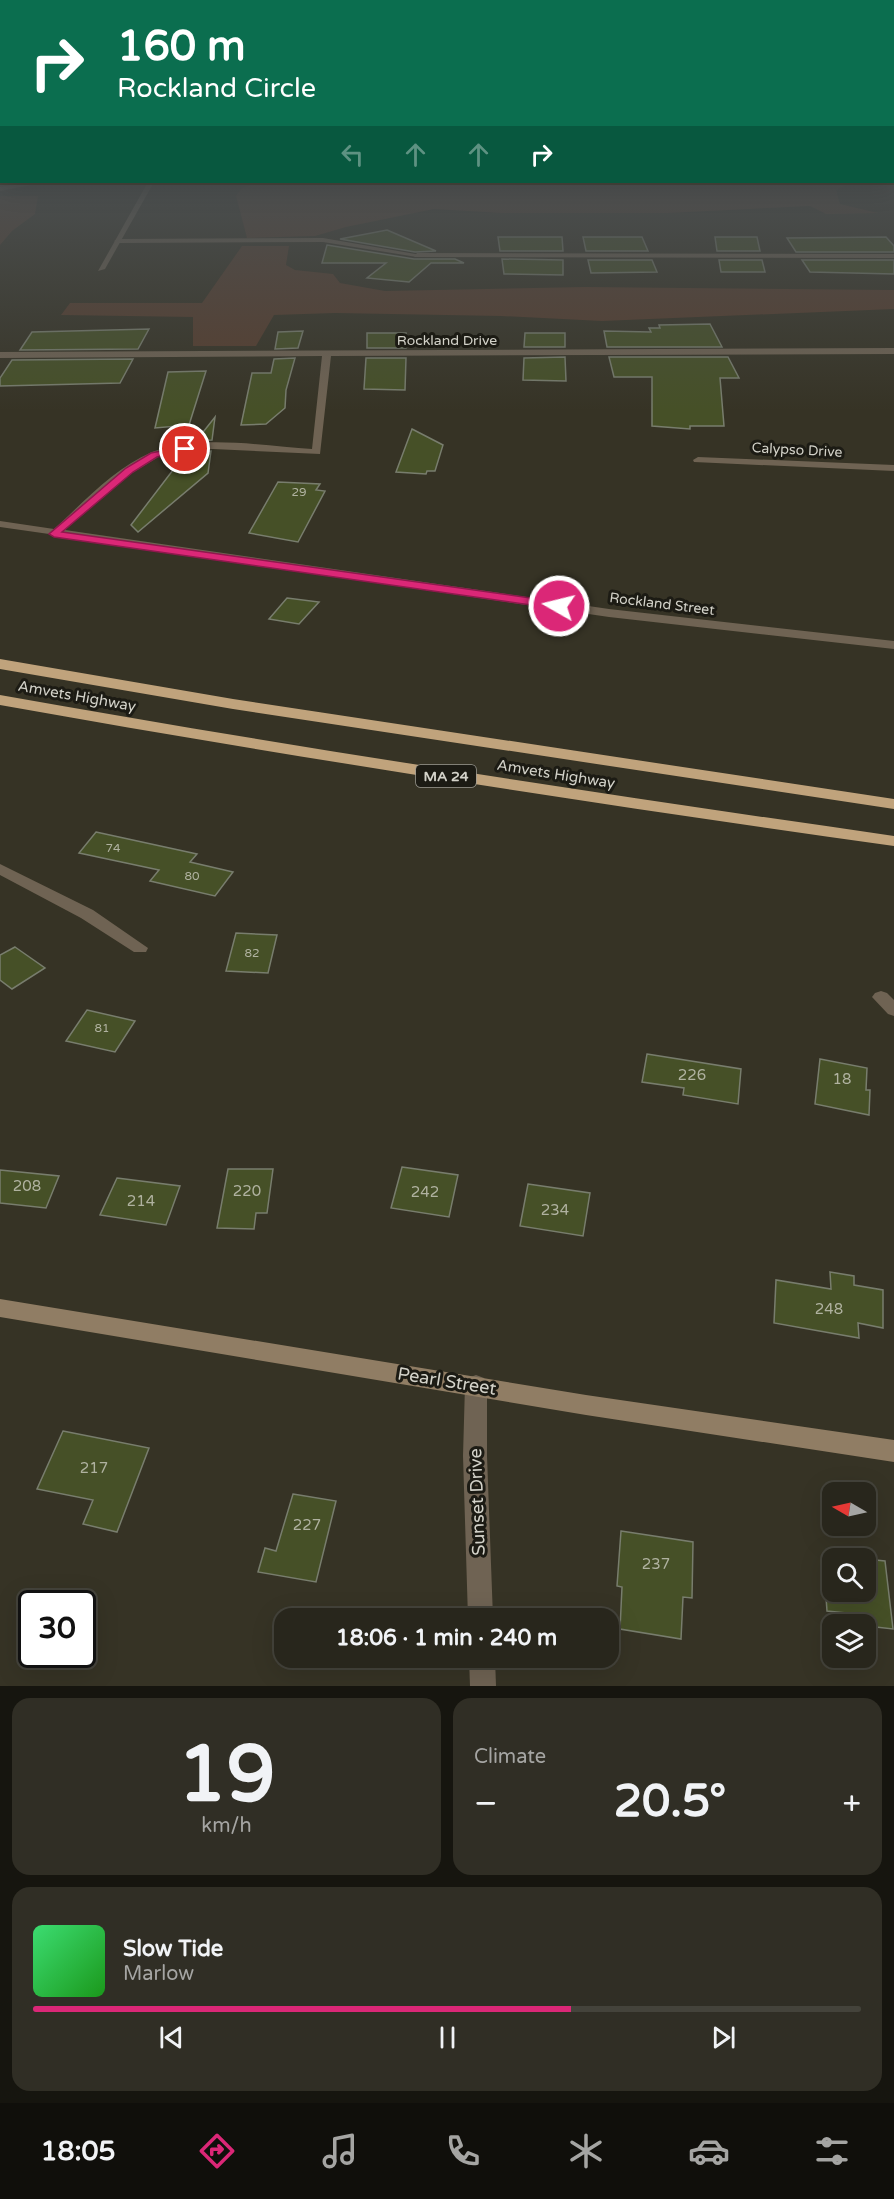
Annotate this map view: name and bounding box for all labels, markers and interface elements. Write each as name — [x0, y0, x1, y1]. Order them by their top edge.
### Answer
text: 160 m — [117, 21, 246, 72]
icon: right — [18, 24, 96, 102]
text: Rockland Circle — [117, 72, 316, 105]
icon: left — [336, 138, 369, 171]
icon: ahead — [399, 138, 432, 171]
icon: ahead — [462, 138, 495, 171]
icon: right — [525, 138, 558, 171]
street label: Rockland Drive — [397, 332, 497, 349]
pin — [159, 423, 210, 474]
icon: arrive — [168, 432, 201, 465]
street label: Calypso Drive — [751, 439, 843, 461]
house number: 29 — [291, 485, 307, 499]
position arrow — [527, 574, 591, 638]
street label: Rockland Street — [608, 589, 716, 619]
street label: Amvets Highway — [17, 677, 137, 715]
street label: Amvets Highway — [496, 756, 616, 792]
road number: MA 24 — [416, 765, 476, 787]
house number: 74 — [105, 841, 121, 855]
house number: 80 — [184, 869, 200, 883]
house number: 82 — [244, 946, 260, 960]
house number: 81 — [94, 1021, 110, 1035]
house number: 226 — [678, 1066, 706, 1084]
house number: 18 — [833, 1070, 851, 1088]
house number: 208 — [13, 1177, 41, 1195]
house number: 220 — [233, 1182, 261, 1200]
house number: 242 — [411, 1183, 439, 1201]
house number: 214 — [127, 1192, 155, 1210]
house number: 234 — [541, 1201, 569, 1219]
house number: 248 — [815, 1300, 843, 1318]
street label: Pearl Street — [396, 1362, 498, 1400]
street label: Sunset Drive — [464, 1448, 490, 1556]
house number: 217 — [80, 1459, 108, 1477]
north arrow — [822, 1482, 876, 1536]
map controls — [822, 1482, 876, 1668]
house number: 227 — [293, 1516, 321, 1534]
button: search — [822, 1548, 876, 1602]
house number: 237 — [642, 1555, 670, 1573]
speed limit sign: 30 — [18, 1590, 96, 1668]
button: layers — [822, 1614, 876, 1668]
text: 18:06 · 1 min · 240 m — [336, 1625, 557, 1651]
text: 19 — [178, 1728, 275, 1822]
text: Climate — [474, 1745, 546, 1769]
text: 20.5° — [614, 1775, 726, 1829]
text: − — [474, 1784, 498, 1823]
text: + — [842, 1784, 861, 1823]
text: km/h — [201, 1814, 252, 1838]
text: Slow Tide — [123, 1936, 223, 1962]
text: Marlow — [123, 1962, 194, 1986]
icon: previous — [155, 2021, 188, 2054]
icon: pause — [431, 2021, 464, 2054]
icon: next — [707, 2021, 740, 2054]
icon: directions — [196, 2130, 238, 2172]
icon: music — [319, 2130, 361, 2172]
icon: phone — [442, 2130, 484, 2172]
icon: climate — [565, 2130, 607, 2172]
icon: car — [688, 2130, 730, 2172]
icon: filters — [811, 2130, 853, 2172]
text: 18:05 — [41, 2135, 115, 2168]

